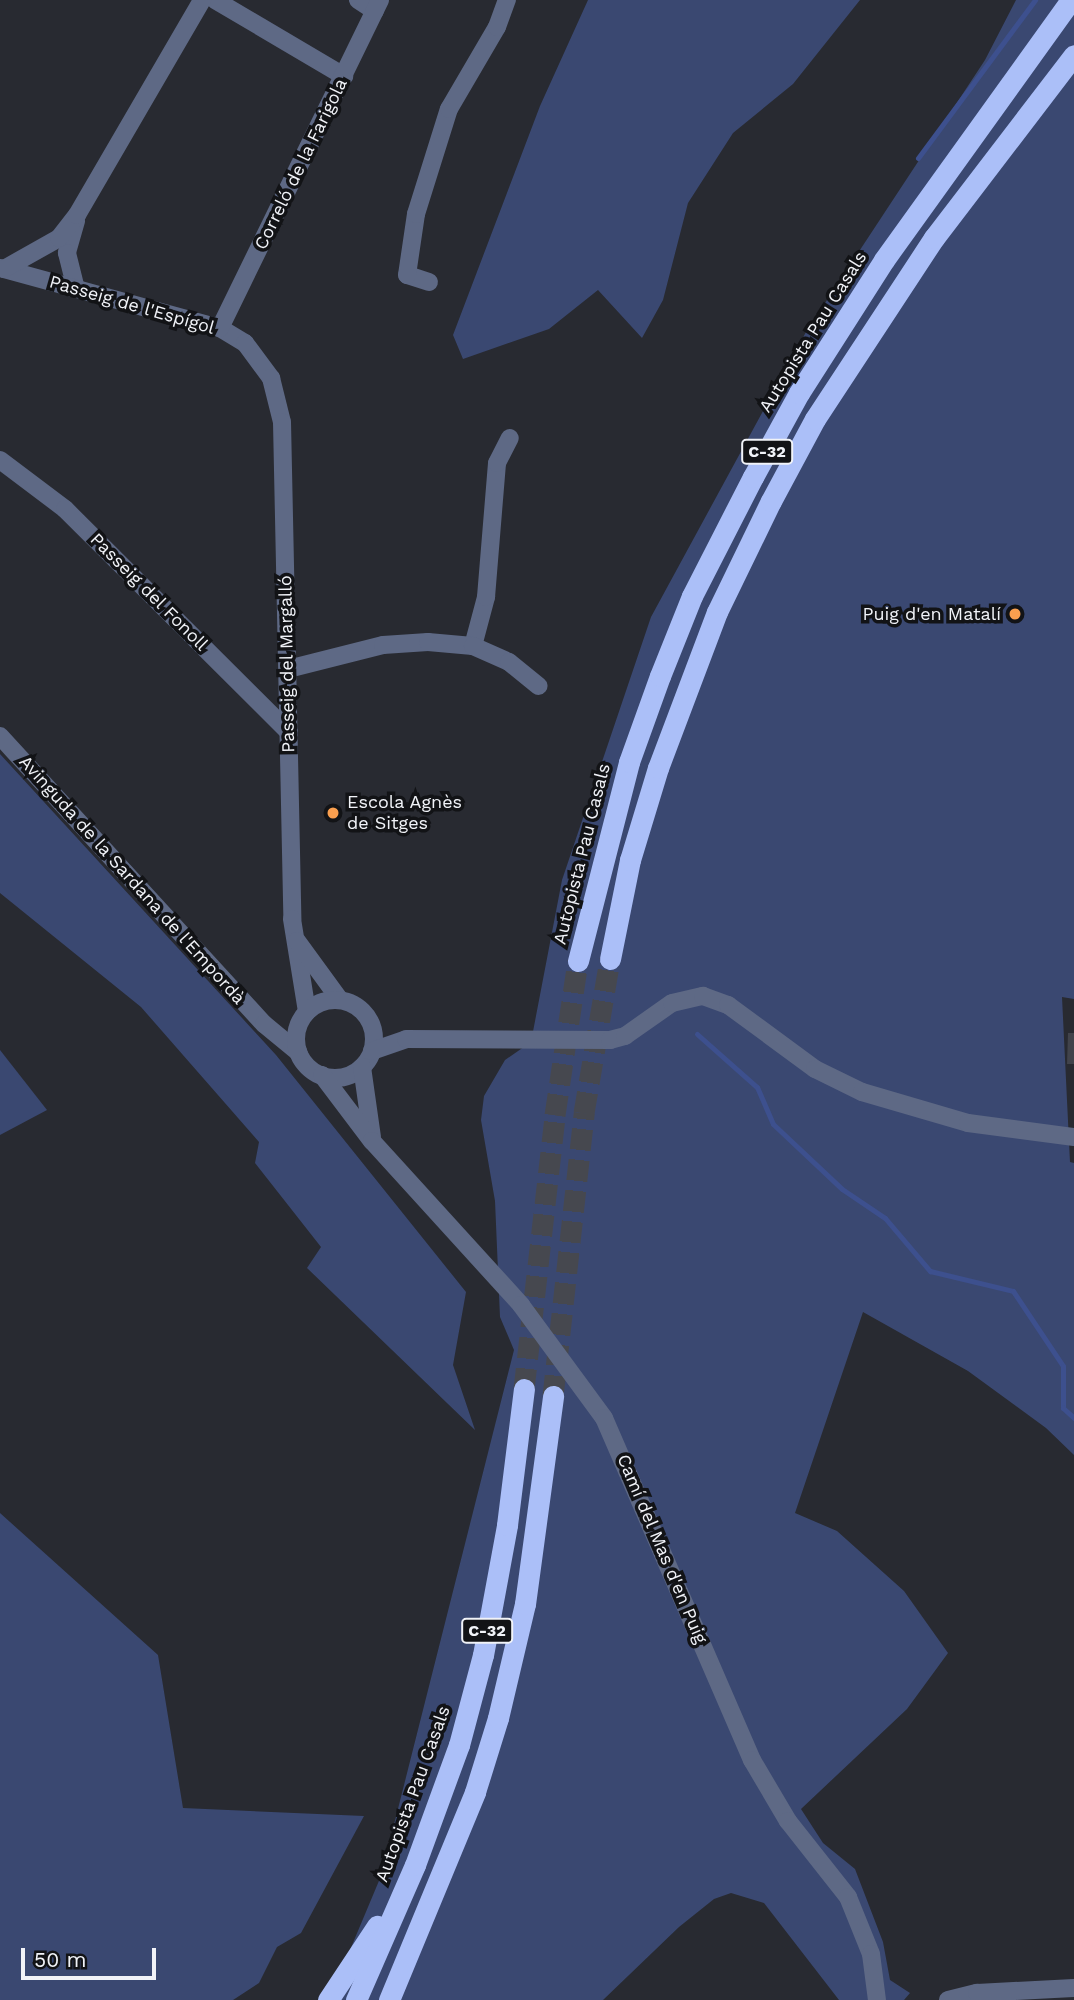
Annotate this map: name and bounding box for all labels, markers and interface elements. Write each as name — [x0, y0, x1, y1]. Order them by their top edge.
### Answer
street label: Correló de la Farigola — [250, 75, 352, 253]
street label: Autopista Pau Casals — [755, 247, 871, 417]
street label: Passeig de l'Espígol — [47, 271, 217, 339]
road number: C-32 — [741, 440, 793, 464]
street label: Passeig del Fonoll — [85, 528, 213, 656]
street label: Passeig del Margalló — [275, 575, 299, 753]
place label: Puig d'en Matalí — [863, 603, 1001, 625]
marker: Puig d'en Matalí — [1007, 606, 1023, 622]
street label: Avinguda de la Sardana de l'Empordà — [14, 751, 250, 1009]
street label: Autopista Pau Casals — [549, 761, 615, 947]
place label: Escola Agnès de Sitges — [347, 792, 463, 834]
marker: Escola Agnès de Sitges — [325, 805, 341, 821]
street label: Camí del Mas d'en Puig — [612, 1451, 712, 1647]
road number: C-32 — [461, 1618, 513, 1644]
street label: Autopista Pau Casals — [371, 1703, 455, 1885]
scale bar — [24, 1934, 159, 1978]
text: 50 m — [34, 1947, 86, 1972]

